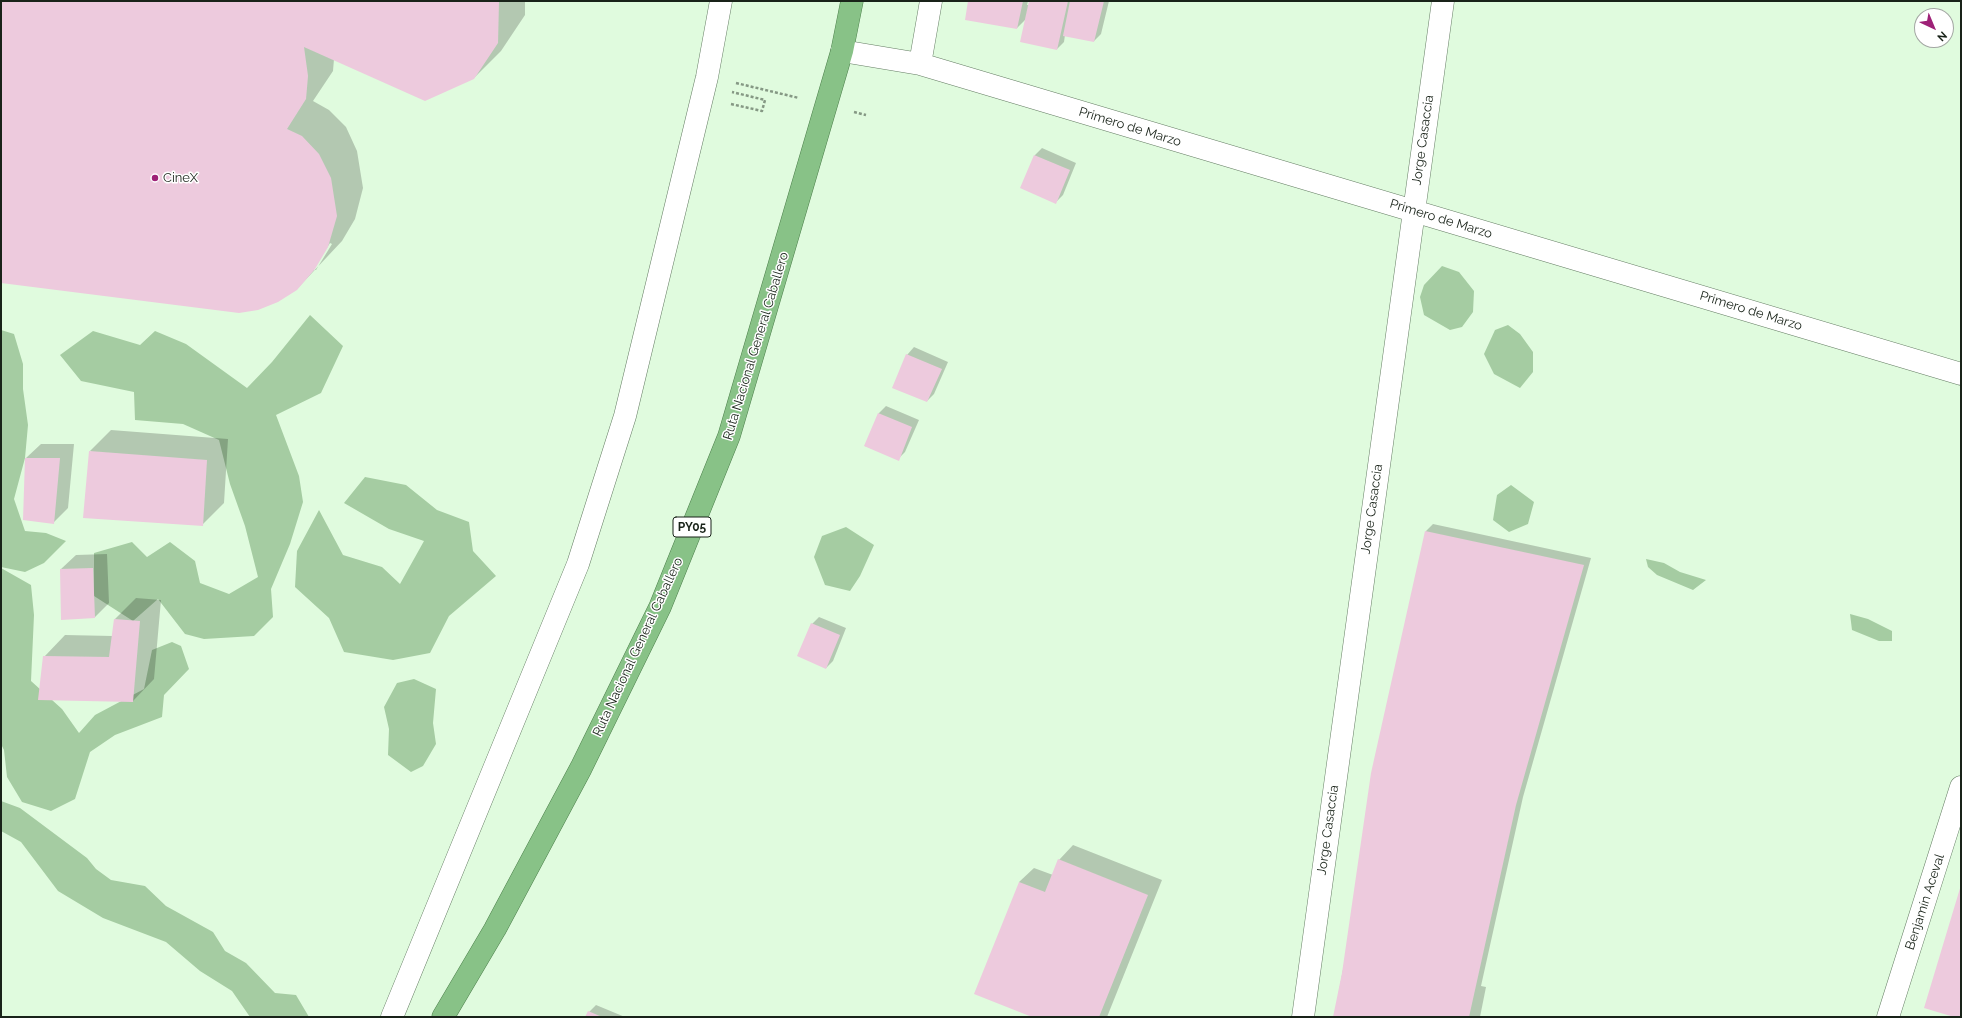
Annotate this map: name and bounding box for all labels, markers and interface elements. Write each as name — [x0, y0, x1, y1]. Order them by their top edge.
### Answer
north arrow — [1914, 8, 1954, 48]
text: N — [1934, 29, 1950, 44]
street label: Jorge Casaccia — [1409, 94, 1437, 186]
street label: Primero de Marzo — [1077, 104, 1183, 150]
place label: CineX — [163, 170, 198, 186]
marker: CineX — [150, 173, 160, 183]
street label: Primero de Marzo — [1388, 196, 1494, 242]
street label: Ruta Nacional General Caballero — [720, 250, 792, 442]
street label: Primero de Marzo — [1698, 288, 1804, 334]
street label: Jorge Casaccia — [1358, 463, 1386, 555]
road number: PY05 — [673, 517, 711, 537]
street label: Ruta Nacional General Caballero — [590, 555, 686, 739]
street label: Jorge Casaccia — [1314, 784, 1342, 876]
street label: Benjamín Aceval — [1902, 852, 1948, 952]

